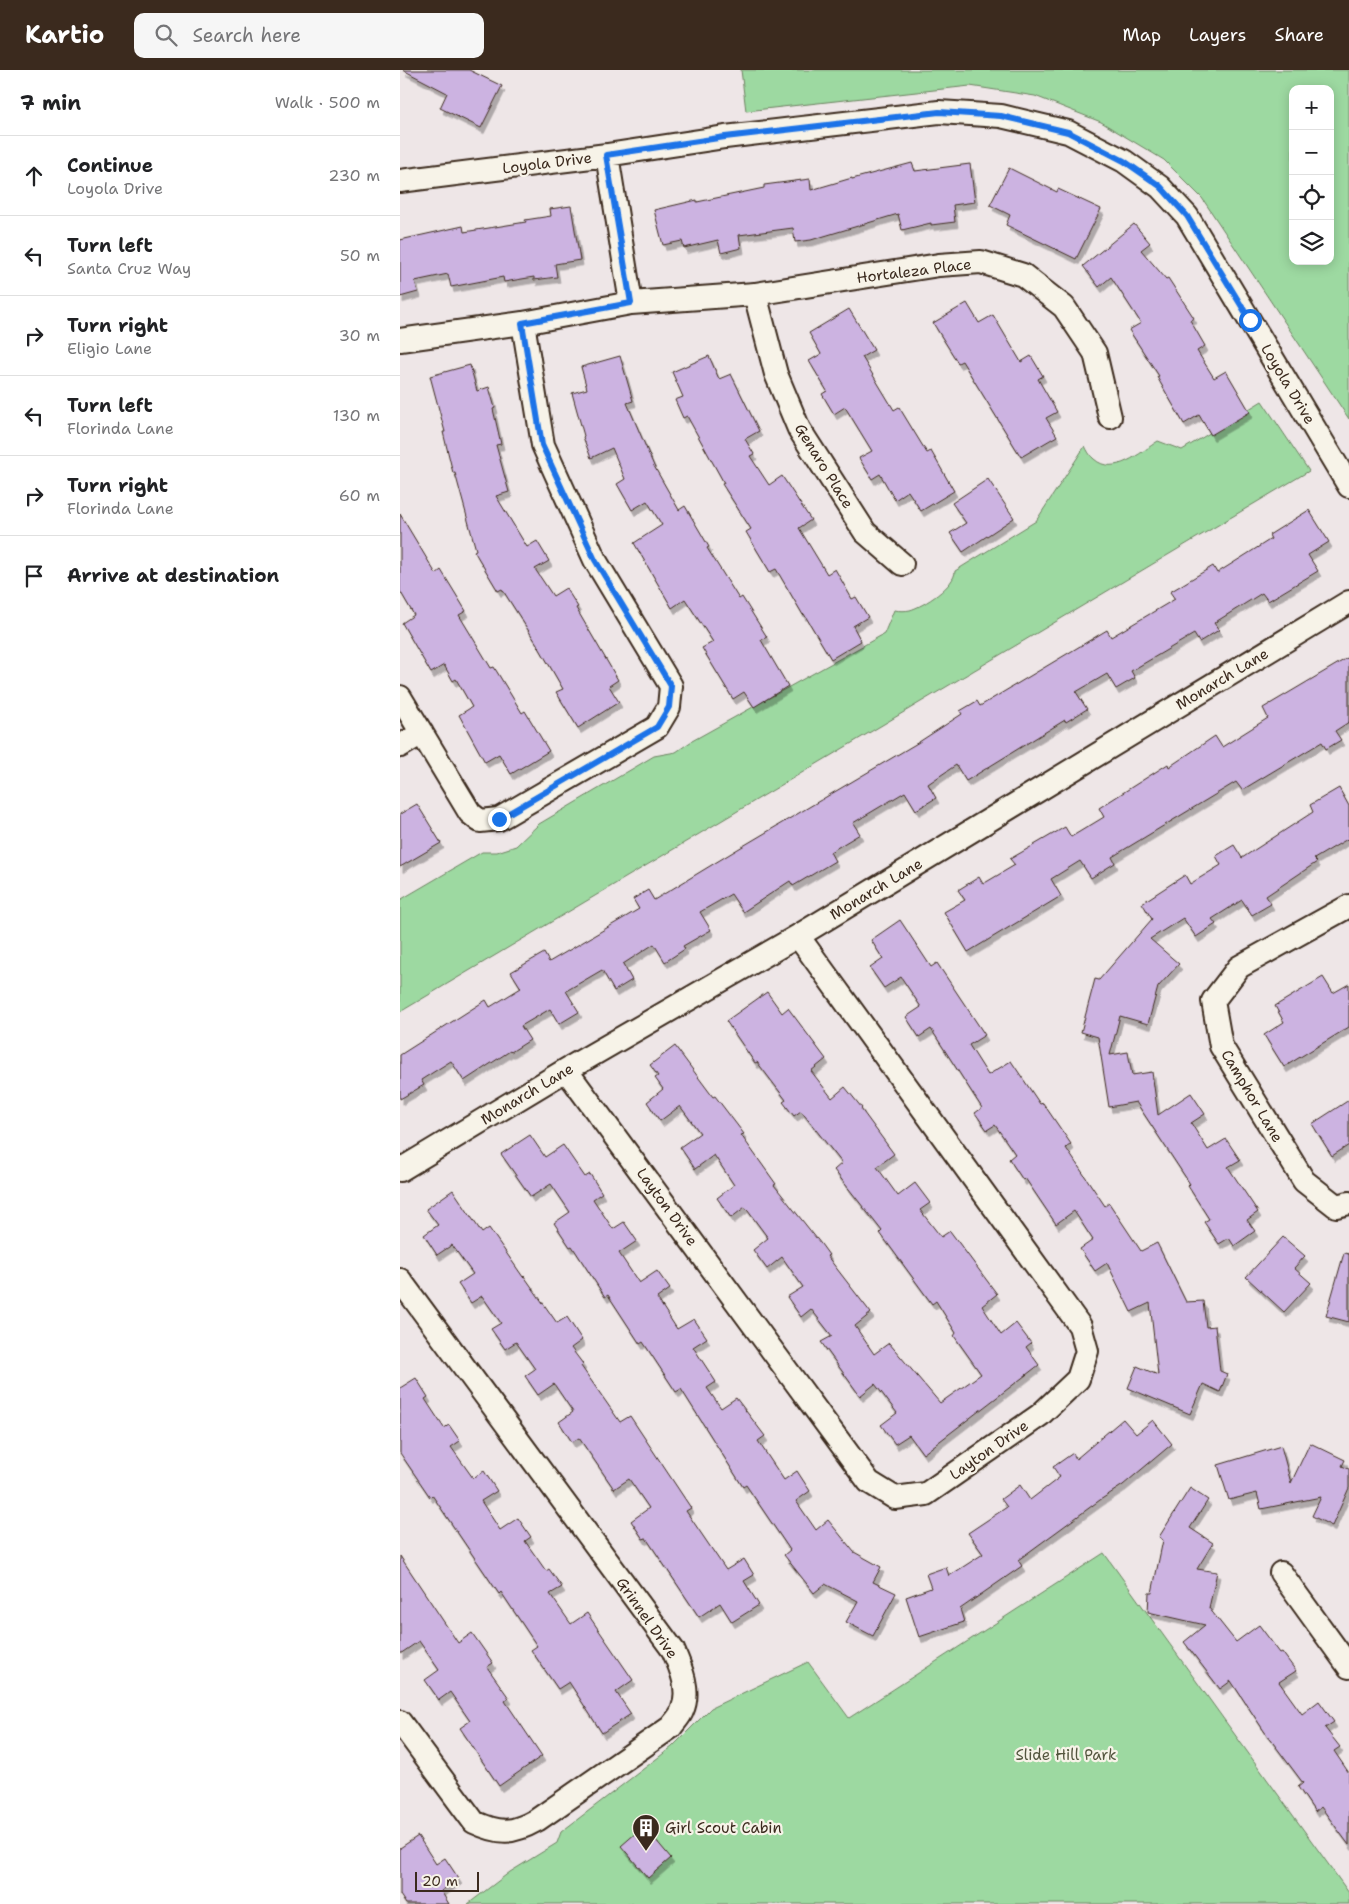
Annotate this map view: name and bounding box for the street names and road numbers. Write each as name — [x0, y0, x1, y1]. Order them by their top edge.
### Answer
street label: Loyola Drive — [501, 148, 593, 178]
street label: Hortaleza Place — [855, 254, 973, 288]
street label: Loyola Drive — [1256, 340, 1320, 428]
street label: Genaro Place — [790, 420, 858, 512]
street label: Monarch Lane — [1172, 643, 1272, 715]
street label: Monarch Lane — [826, 853, 926, 925]
street label: Camphor Lane — [1216, 1046, 1288, 1146]
street label: Monarch Lane — [477, 1058, 577, 1130]
street label: Layton Drive — [632, 1164, 702, 1250]
street label: Layton Drive — [946, 1415, 1032, 1485]
street label: Grinnel Drive — [612, 1573, 682, 1663]

